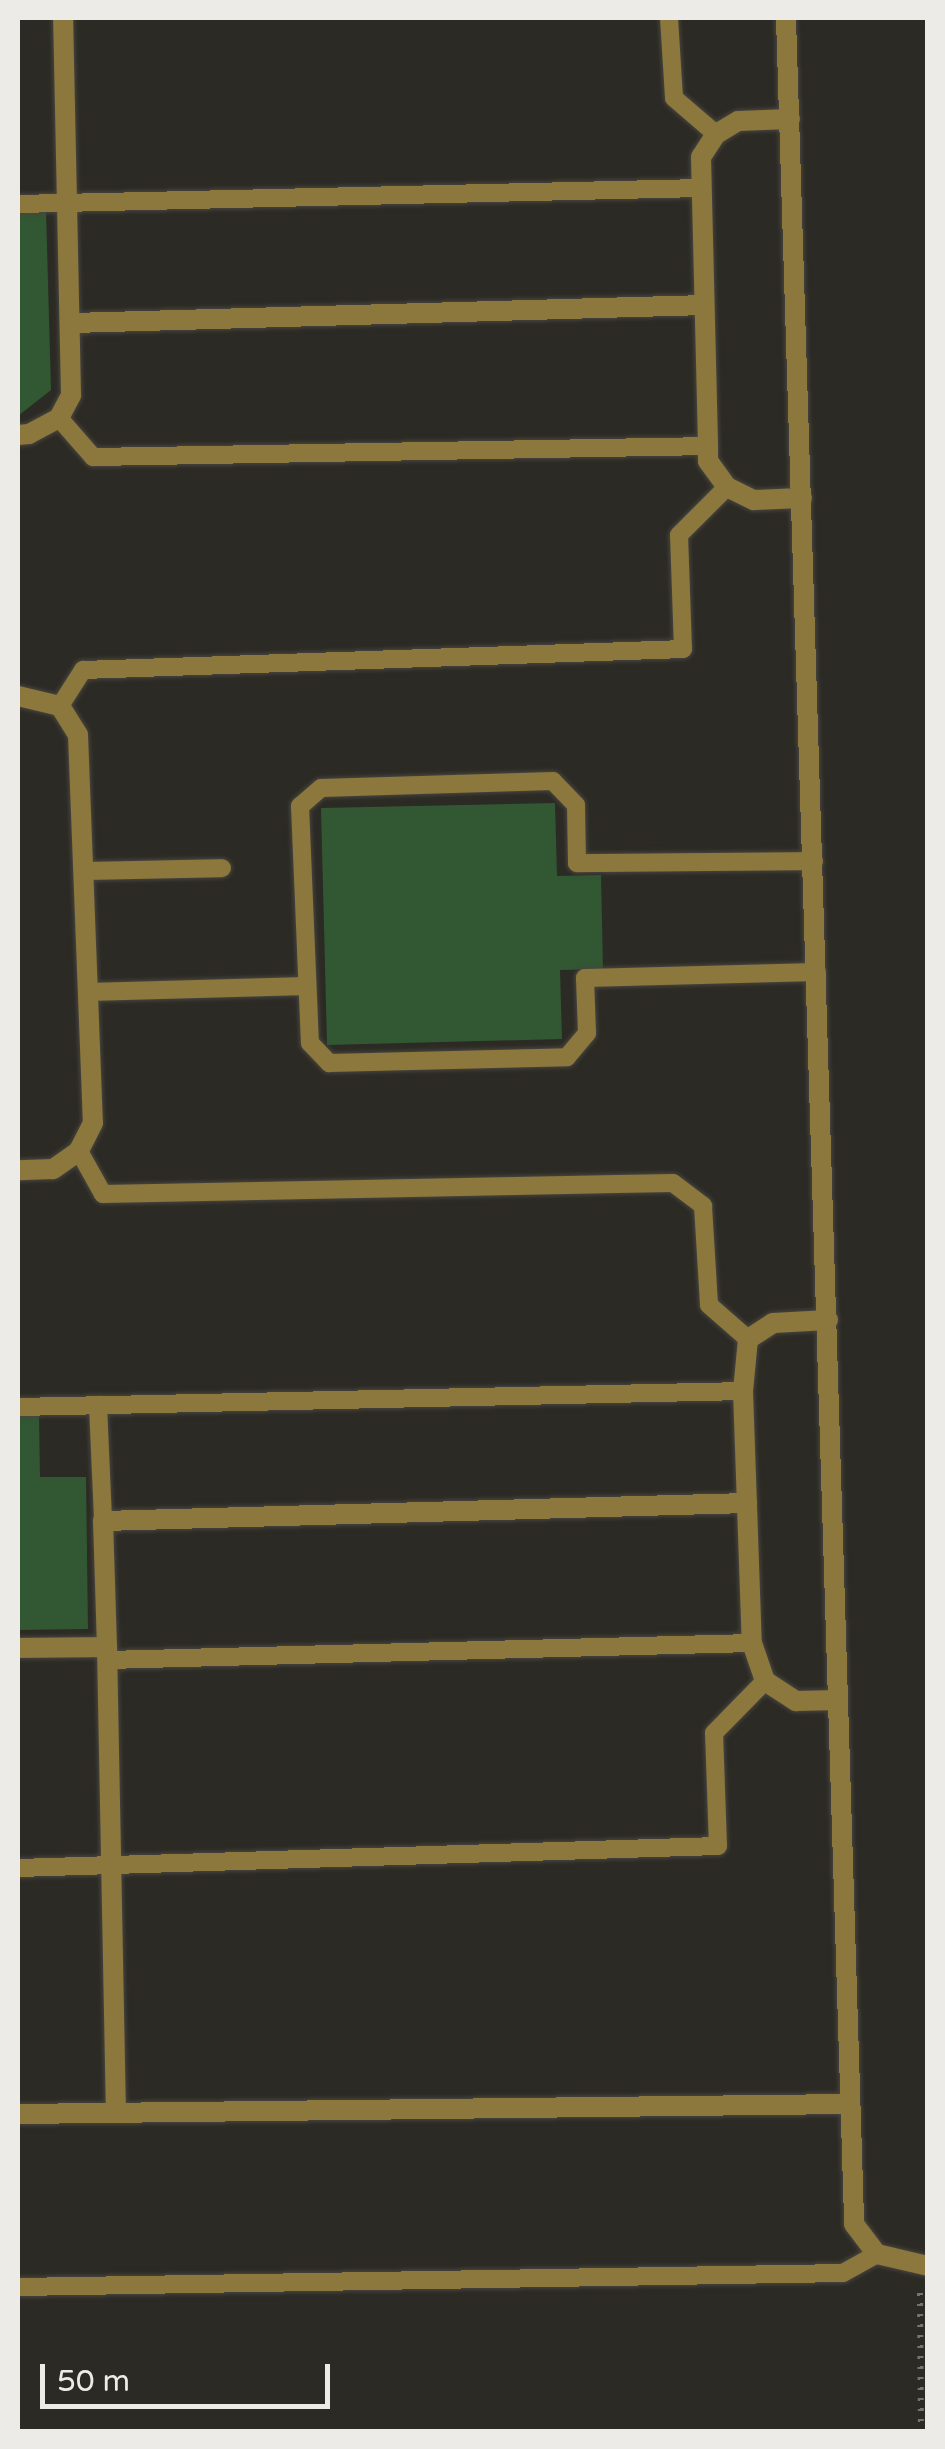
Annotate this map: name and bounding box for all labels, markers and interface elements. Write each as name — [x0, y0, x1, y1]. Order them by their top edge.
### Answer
scale bar — [45, 2344, 335, 2406]
text: 50 m — [57, 2363, 130, 2400]

